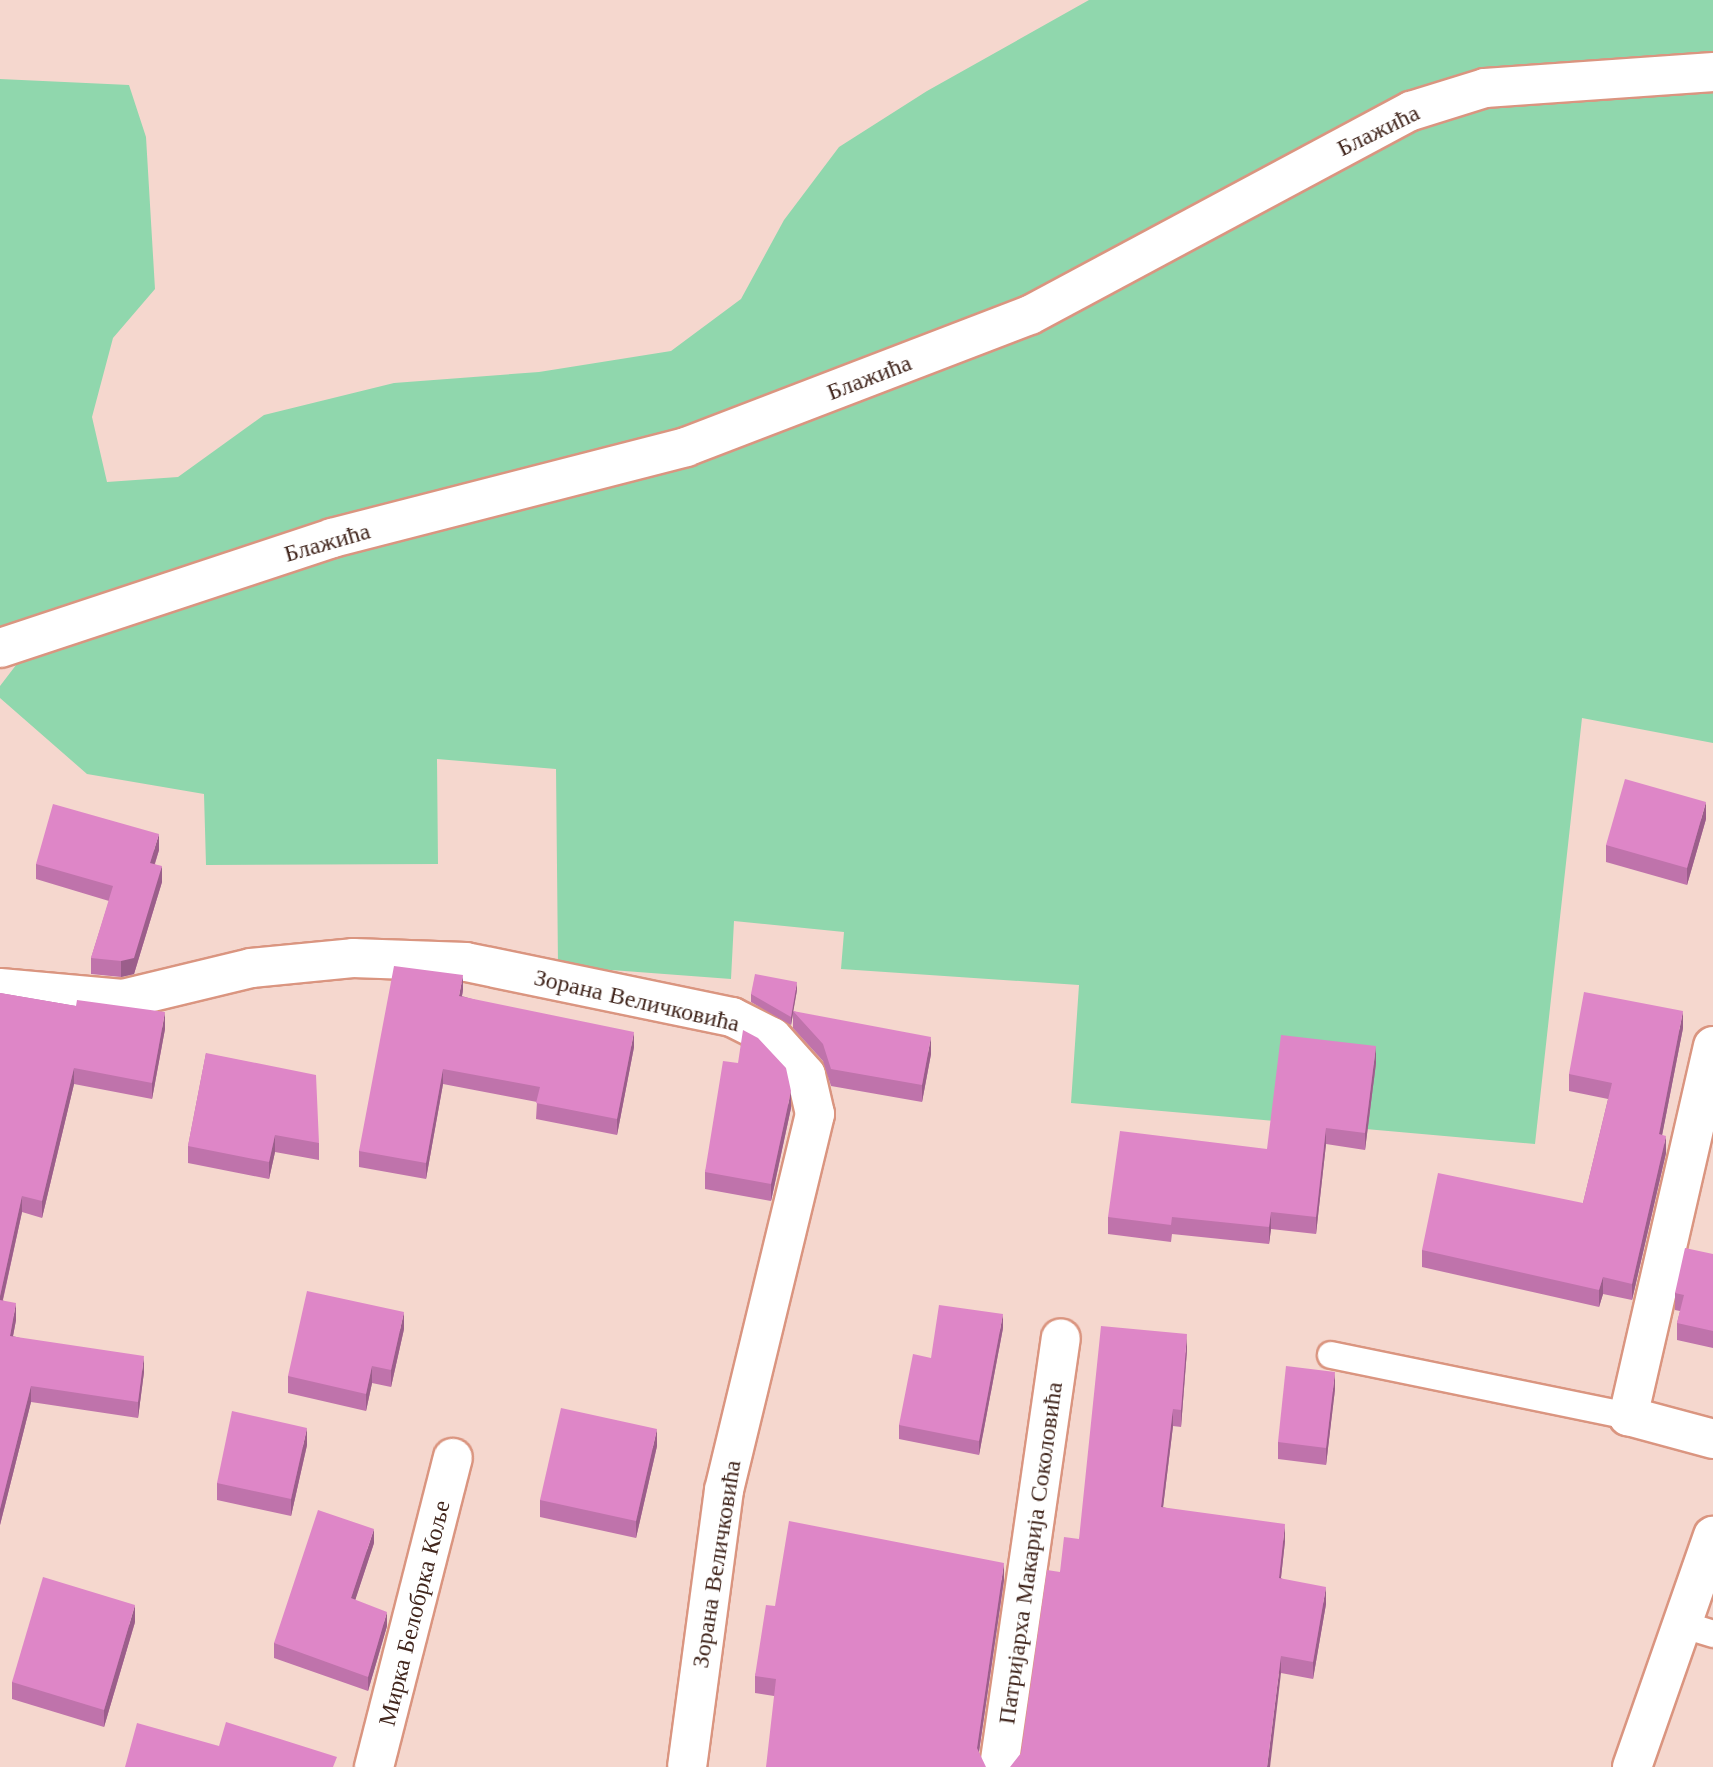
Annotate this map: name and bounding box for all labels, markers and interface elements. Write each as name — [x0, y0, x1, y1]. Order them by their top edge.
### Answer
street label: Блажића — [1332, 98, 1424, 162]
street label: Блажића — [823, 348, 915, 406]
street label: Блажића — [281, 516, 373, 568]
street label: Зорана Величковића — [532, 962, 742, 1038]
street label: Патријарха Макарија Соколовића — [992, 1380, 1068, 1726]
street label: Зорана Величковића — [685, 1458, 747, 1670]
street label: Мирка Белобрка Коље — [372, 1497, 456, 1729]

